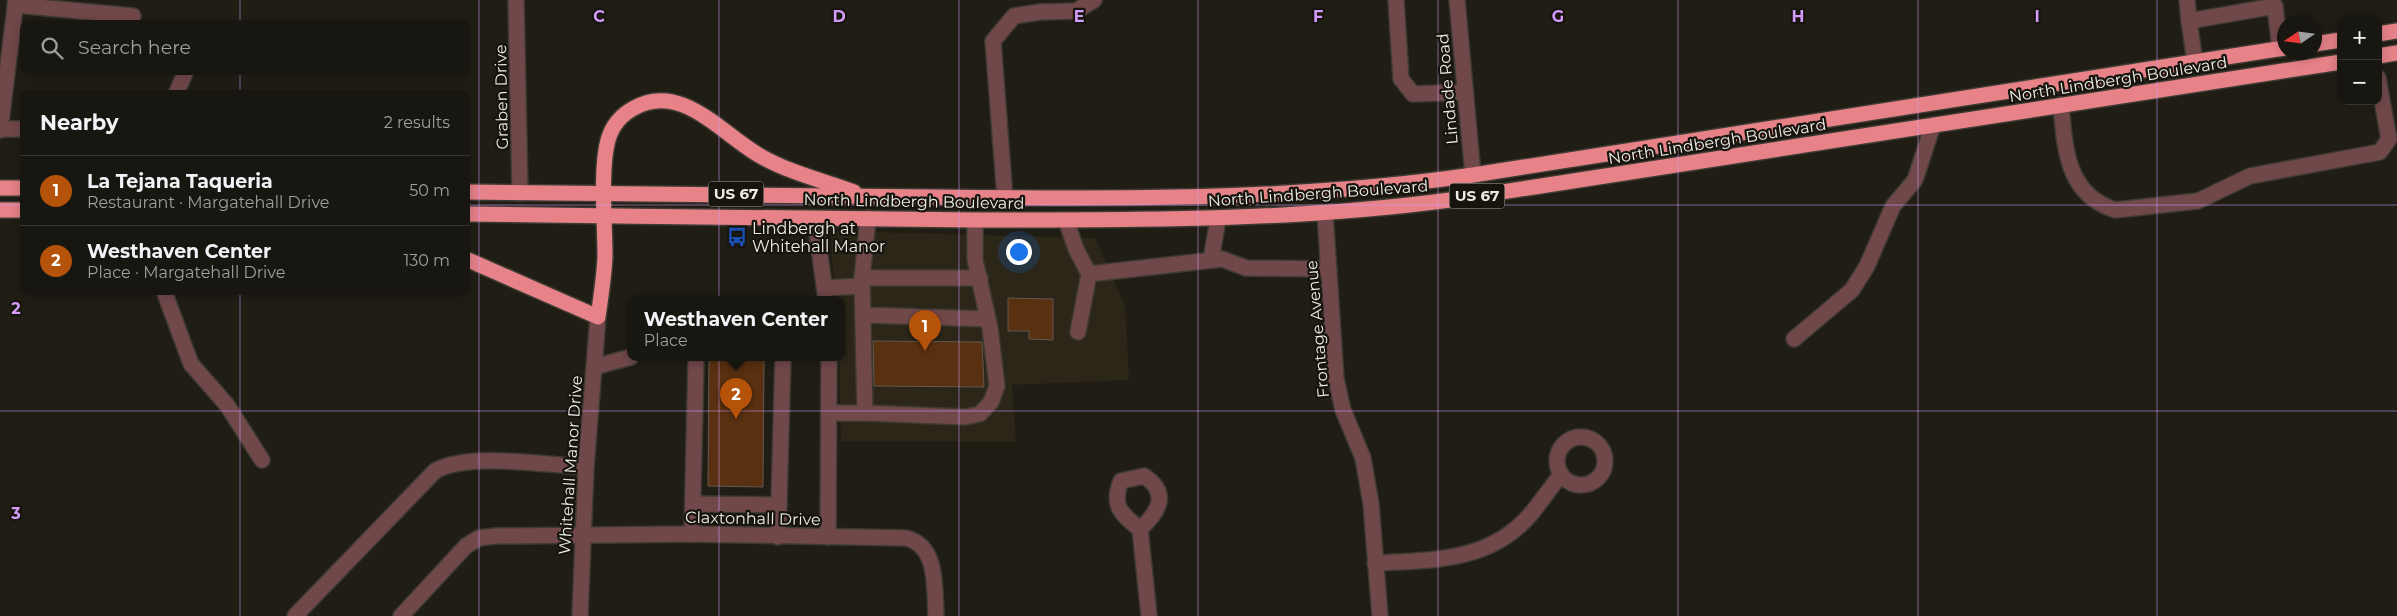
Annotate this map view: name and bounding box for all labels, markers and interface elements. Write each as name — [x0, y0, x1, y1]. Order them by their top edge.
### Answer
text: C — [593, 7, 605, 26]
text: D — [832, 7, 846, 26]
text: E — [1074, 7, 1084, 26]
text: F — [1313, 7, 1323, 26]
text: G — [1552, 7, 1564, 26]
text: H — [1792, 7, 1804, 26]
text: I — [2034, 7, 2040, 26]
north arrow — [2277, 15, 2322, 60]
map controls — [2337, 15, 2382, 105]
button: + — [2337, 15, 2382, 60]
search box — [20, 20, 470, 75]
street label: Lindade Road — [1433, 33, 1462, 145]
icon: search — [38, 34, 66, 62]
text: Search here — [78, 36, 191, 59]
street label: Graben Drive — [491, 44, 512, 150]
street label: North Lindbergh Boulevard — [2008, 53, 2229, 106]
button: − — [2337, 60, 2382, 105]
text: Nearby — [40, 110, 119, 135]
text: 2 results — [384, 113, 450, 132]
street label: North Lindbergh Boulevard — [1607, 115, 1828, 168]
text: La Tejana Taqueria — [87, 170, 273, 193]
street label: North Lindbergh Boulevard — [1207, 176, 1429, 211]
text: 1 — [53, 181, 59, 200]
text: 50 m — [409, 181, 450, 200]
road number: US 67 — [708, 182, 764, 206]
road number: US 67 — [1450, 184, 1504, 208]
street label: North Lindbergh Boulevard — [803, 190, 1025, 213]
text: Restaurant · Margatehall Drive — [87, 193, 330, 212]
place label: Lindbergh at Whitehall Manor — [752, 219, 885, 256]
bus stop icon: Lindbergh at Whitehall Manor — [726, 226, 748, 248]
your location — [1006, 239, 1032, 265]
text: Westhaven Center — [87, 240, 271, 263]
text: 2 — [51, 251, 61, 270]
text: 130 m — [403, 251, 450, 270]
street label: Frontage Avenue — [1302, 259, 1333, 398]
text: Place · Margatehall Drive — [87, 263, 285, 282]
popup — [627, 296, 845, 361]
text: 2 — [11, 299, 21, 318]
text: Westhaven Center — [644, 308, 828, 331]
pin: 1 — [909, 310, 941, 351]
text: Place — [644, 331, 688, 350]
street label: Whitehall Manor Drive — [555, 375, 586, 555]
pin: 2 — [720, 378, 752, 419]
text: 3 — [10, 504, 21, 523]
street label: Claxtonhall Drive — [685, 508, 821, 529]

